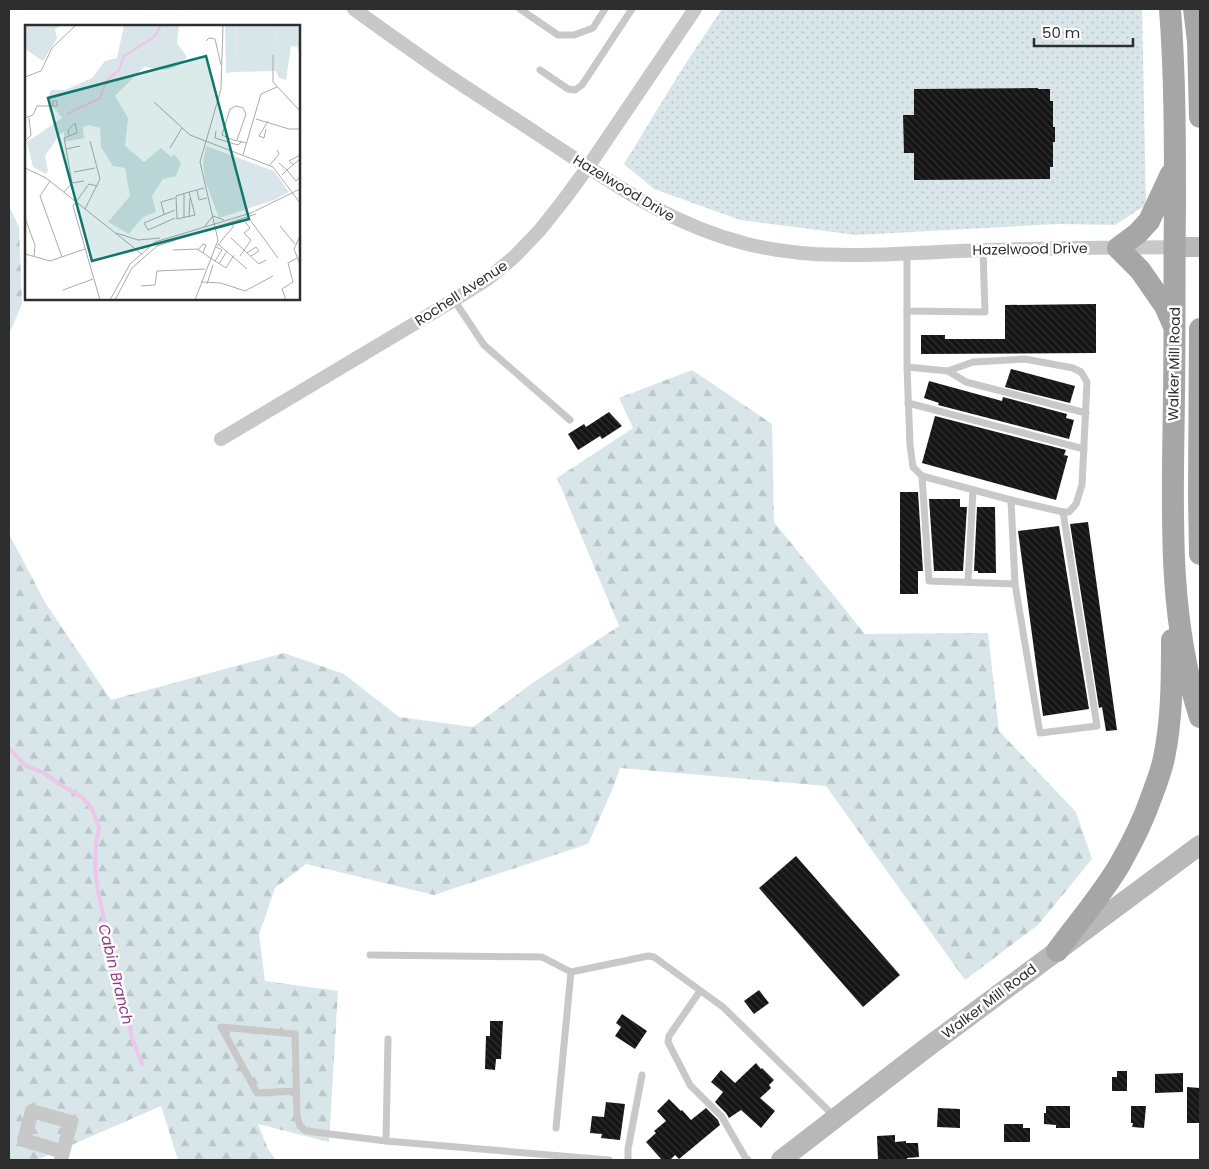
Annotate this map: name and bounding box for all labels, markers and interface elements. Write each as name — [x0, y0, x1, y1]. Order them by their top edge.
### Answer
scale bar — [1034, 15, 1133, 47]
text: 50 m — [1042, 22, 1080, 43]
inset map — [25, 25, 300, 300]
street label: Hazelwood Drive — [569, 150, 679, 226]
street label: Hazelwood Drive — [972, 238, 1088, 260]
street label: Rochell Avenue — [411, 255, 511, 330]
street label: Walker Mill Road — [1163, 307, 1185, 421]
water label: Cabin Branch — [93, 922, 139, 1026]
street label: Walker Mill Road — [937, 959, 1041, 1043]

